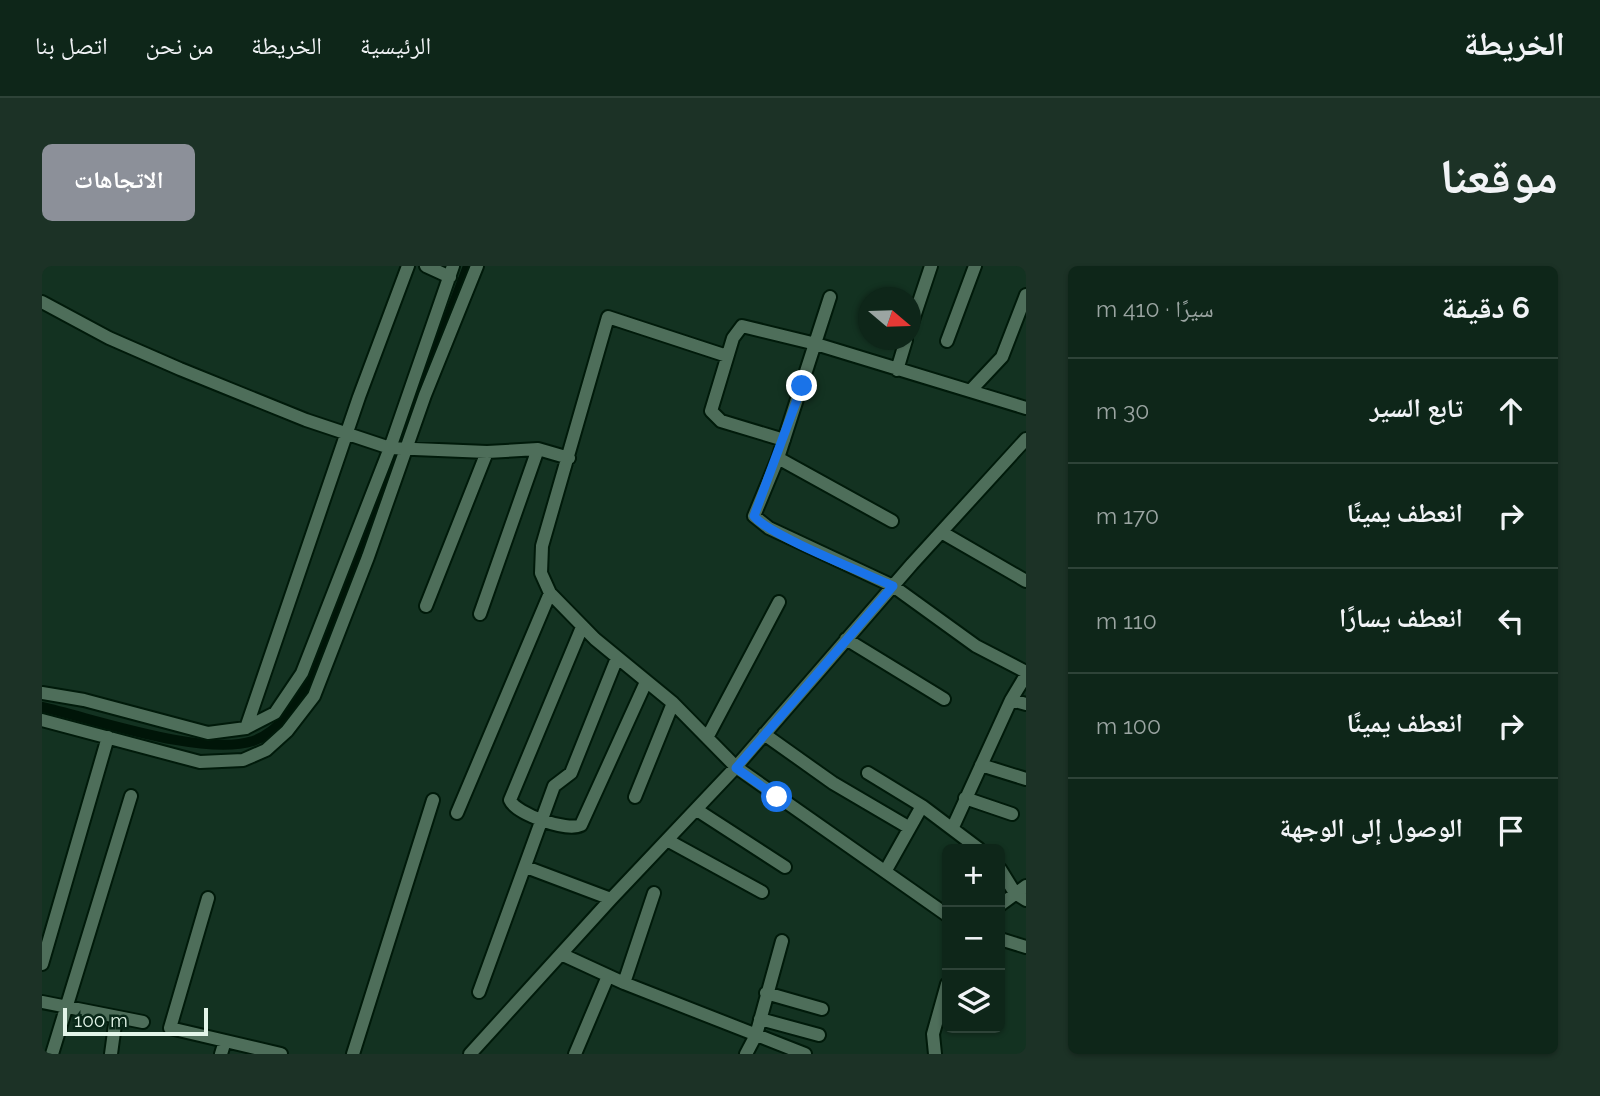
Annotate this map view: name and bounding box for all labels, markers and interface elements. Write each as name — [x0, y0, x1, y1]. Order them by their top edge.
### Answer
text: الخريطة — [1464, 24, 1565, 63]
text: اتصل بنا — [35, 31, 108, 60]
text: من نحن — [146, 31, 213, 60]
text: الخريطة — [251, 31, 322, 60]
text: الرئيسية — [360, 31, 431, 60]
button: الاتجاهات — [42, 144, 195, 221]
text: موقعنا — [1440, 147, 1558, 204]
north arrow — [858, 287, 921, 350]
text: 6 دقيقة — [1442, 290, 1530, 325]
text: سيرًا · 410 m — [1096, 295, 1214, 322]
route end — [786, 370, 817, 401]
icon: ahead — [1492, 392, 1530, 430]
text: تابع السير — [1370, 393, 1463, 423]
text: 30 m — [1096, 397, 1149, 424]
icon: right — [1492, 497, 1530, 535]
text: انعطف يمينًا — [1346, 498, 1463, 528]
text: 170 m — [1096, 502, 1159, 529]
icon: left — [1492, 602, 1530, 640]
text: انعطف يسارًا — [1339, 603, 1463, 633]
text: 110 m — [1096, 607, 1157, 634]
icon: right — [1492, 707, 1530, 745]
text: انعطف يمينًا — [1346, 708, 1463, 738]
text: 100 m — [1096, 712, 1161, 739]
route start — [761, 781, 792, 812]
icon: arrive — [1492, 812, 1530, 850]
text: الوصول إلى الوجهة — [1280, 813, 1463, 843]
map controls — [942, 844, 1005, 1033]
button: + — [942, 844, 1005, 907]
button: − — [942, 907, 1005, 970]
button: layers — [942, 970, 1005, 1033]
scale bar — [63, 1005, 208, 1037]
text: 100 m — [74, 1009, 128, 1031]

